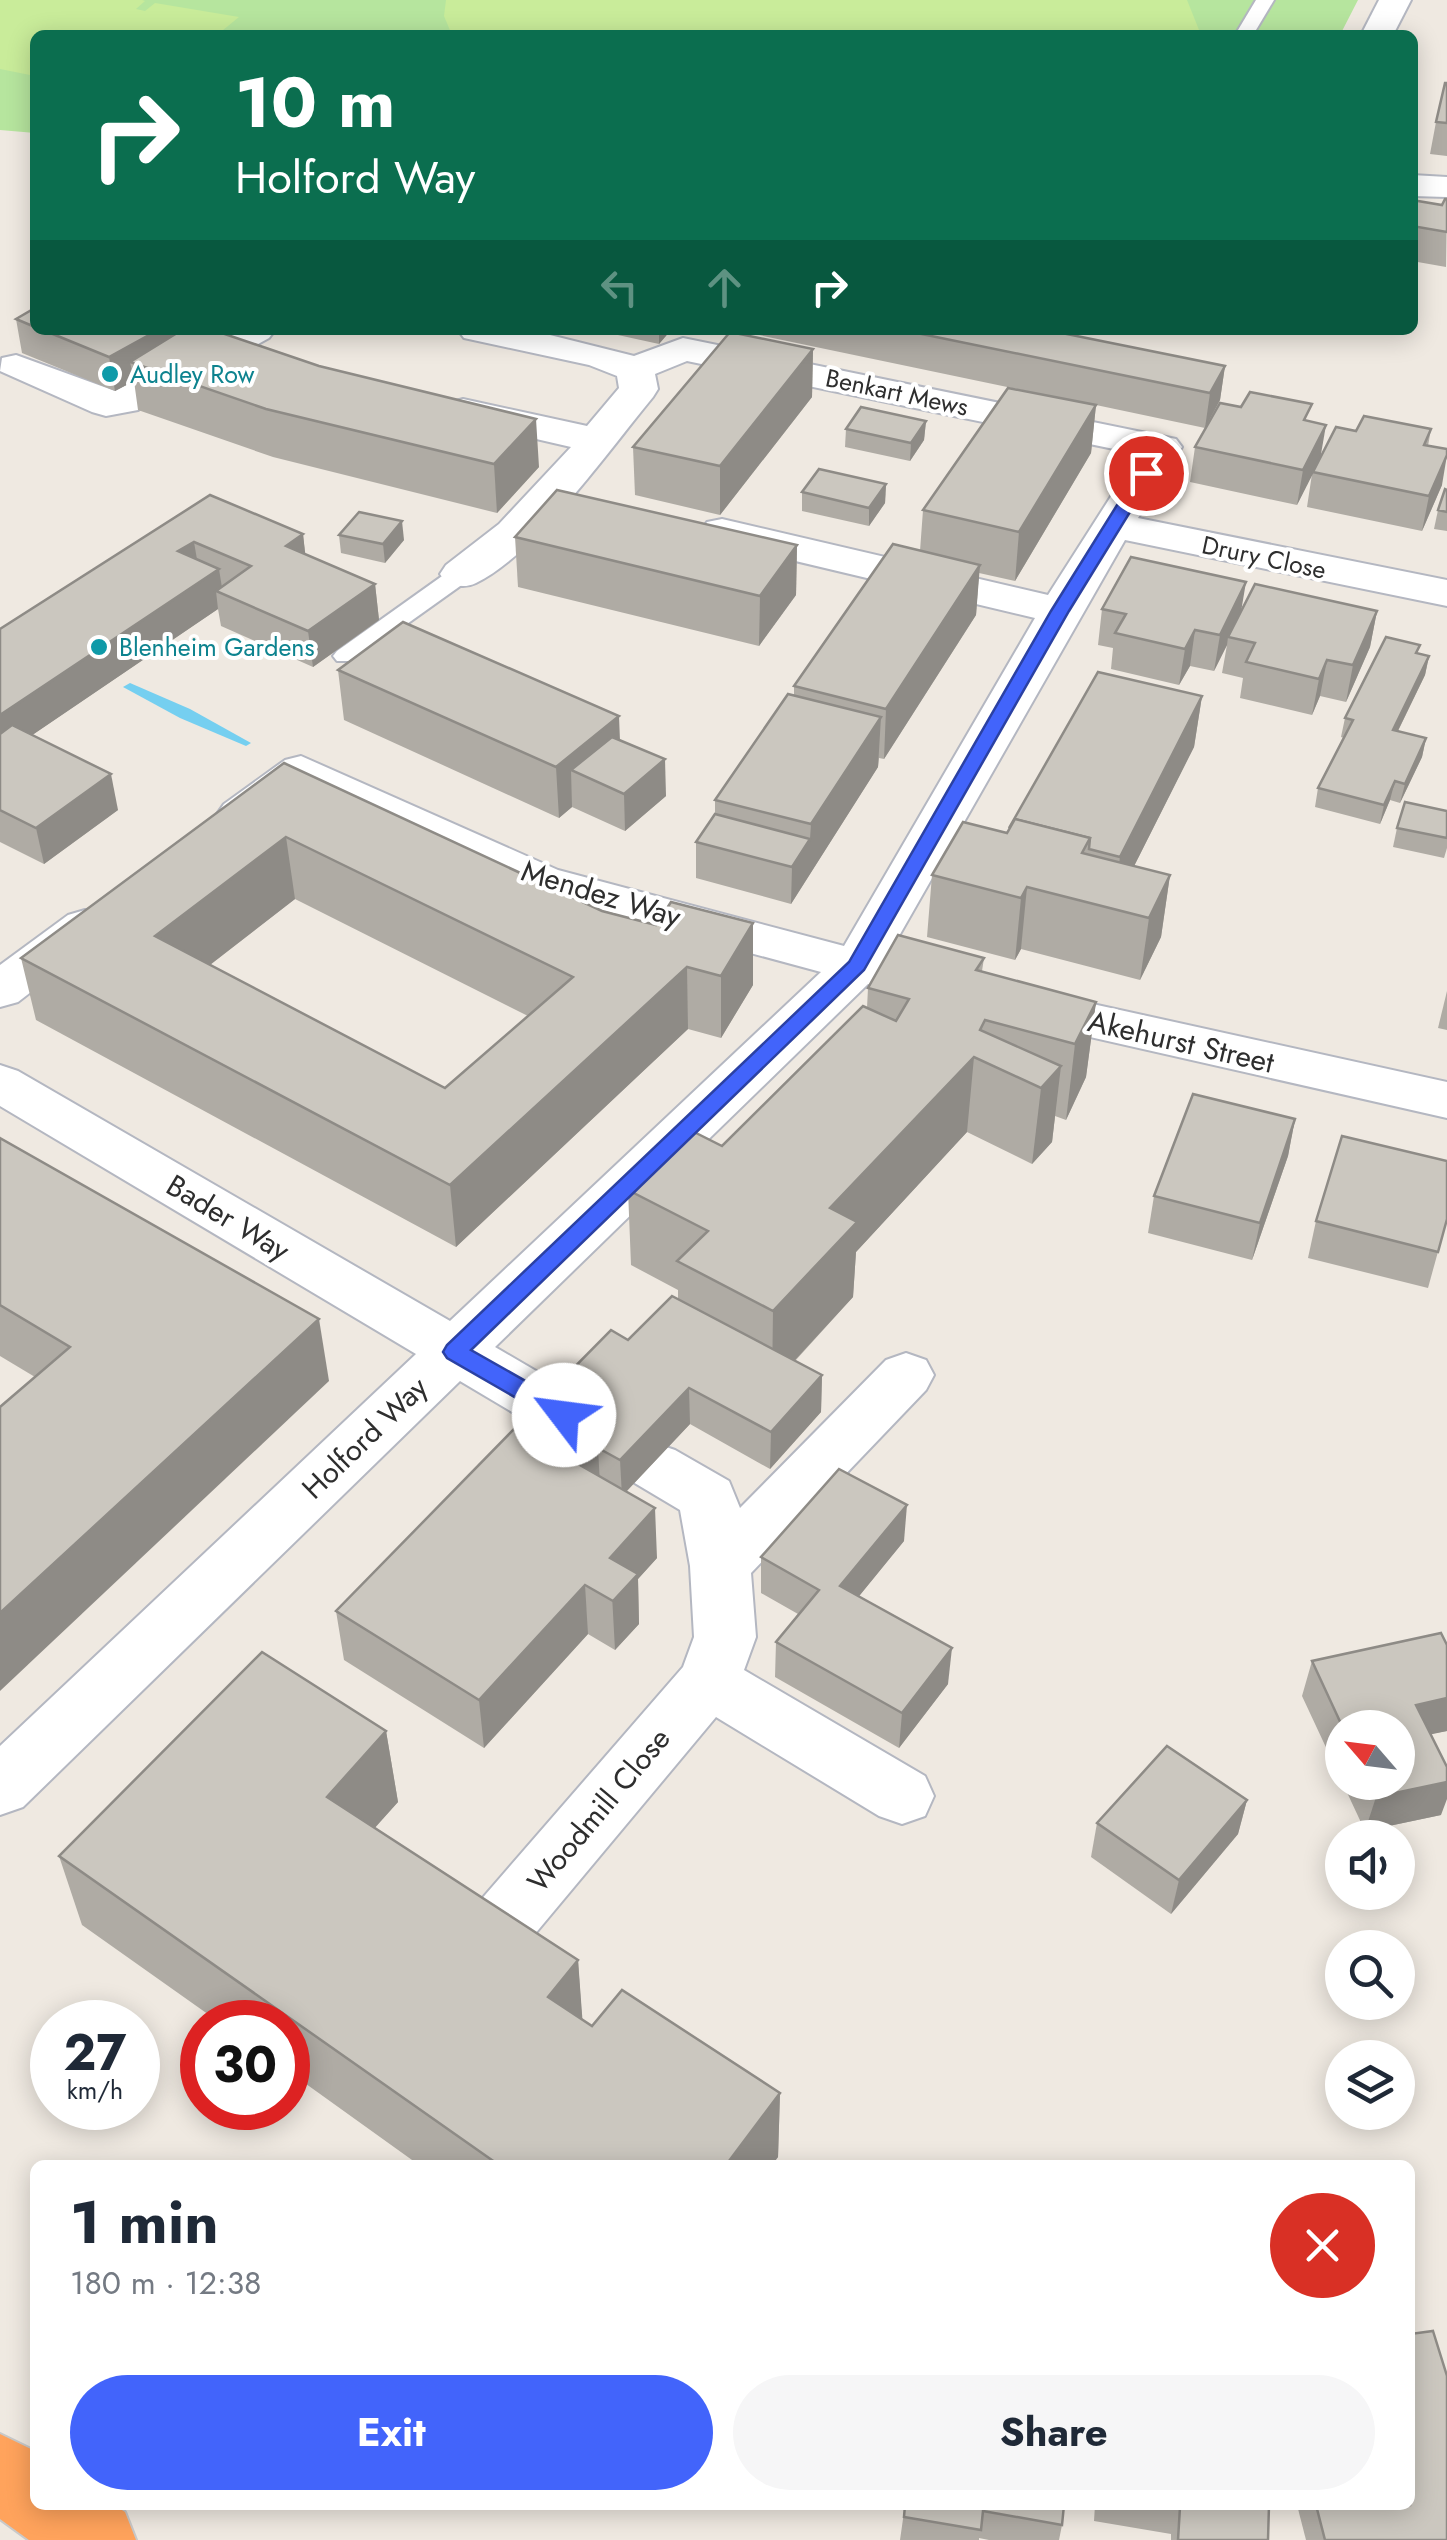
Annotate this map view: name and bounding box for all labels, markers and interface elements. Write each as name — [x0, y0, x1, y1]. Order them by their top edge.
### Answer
text: 10 m — [235, 52, 395, 153]
icon: right — [70, 70, 200, 200]
text: Holford Way — [235, 145, 475, 210]
icon: left — [592, 260, 647, 315]
icon: ahead — [697, 260, 752, 315]
icon: right — [802, 260, 857, 315]
place label: Audley Row — [130, 356, 254, 392]
street label: Benkart Mews — [822, 359, 972, 425]
marker: Audley Row — [99, 363, 121, 385]
pin — [1104, 431, 1189, 516]
icon: arrive — [1119, 446, 1174, 501]
street label: Drury Close — [1199, 526, 1329, 588]
place label: Blenheim Gardens — [119, 629, 315, 665]
marker: Blenheim Gardens — [88, 636, 110, 658]
street label: Mendez Way — [516, 849, 687, 938]
street label: Akehurst Street — [1084, 999, 1279, 1084]
street label: Bader Way — [158, 1164, 299, 1272]
position arrow — [512, 1363, 616, 1467]
street label: Holford Way — [292, 1366, 438, 1509]
north arrow — [1325, 1710, 1415, 1800]
map controls — [1325, 1710, 1415, 2130]
street label: Woodmill Close — [517, 1718, 680, 1901]
button: sound — [1325, 1820, 1415, 1910]
button: search — [1325, 1930, 1415, 2020]
speed limit sign: 30 — [180, 2000, 310, 2130]
text: 27 — [64, 2016, 126, 2089]
button: layers — [1325, 2040, 1415, 2130]
text: km/h — [67, 2072, 123, 2108]
text: 1 min — [70, 2179, 219, 2266]
button: close — [1270, 2193, 1375, 2298]
text: 180 m · 12:38 — [70, 2260, 262, 2306]
button: Exit — [70, 2375, 713, 2490]
button: Share — [733, 2375, 1375, 2490]

